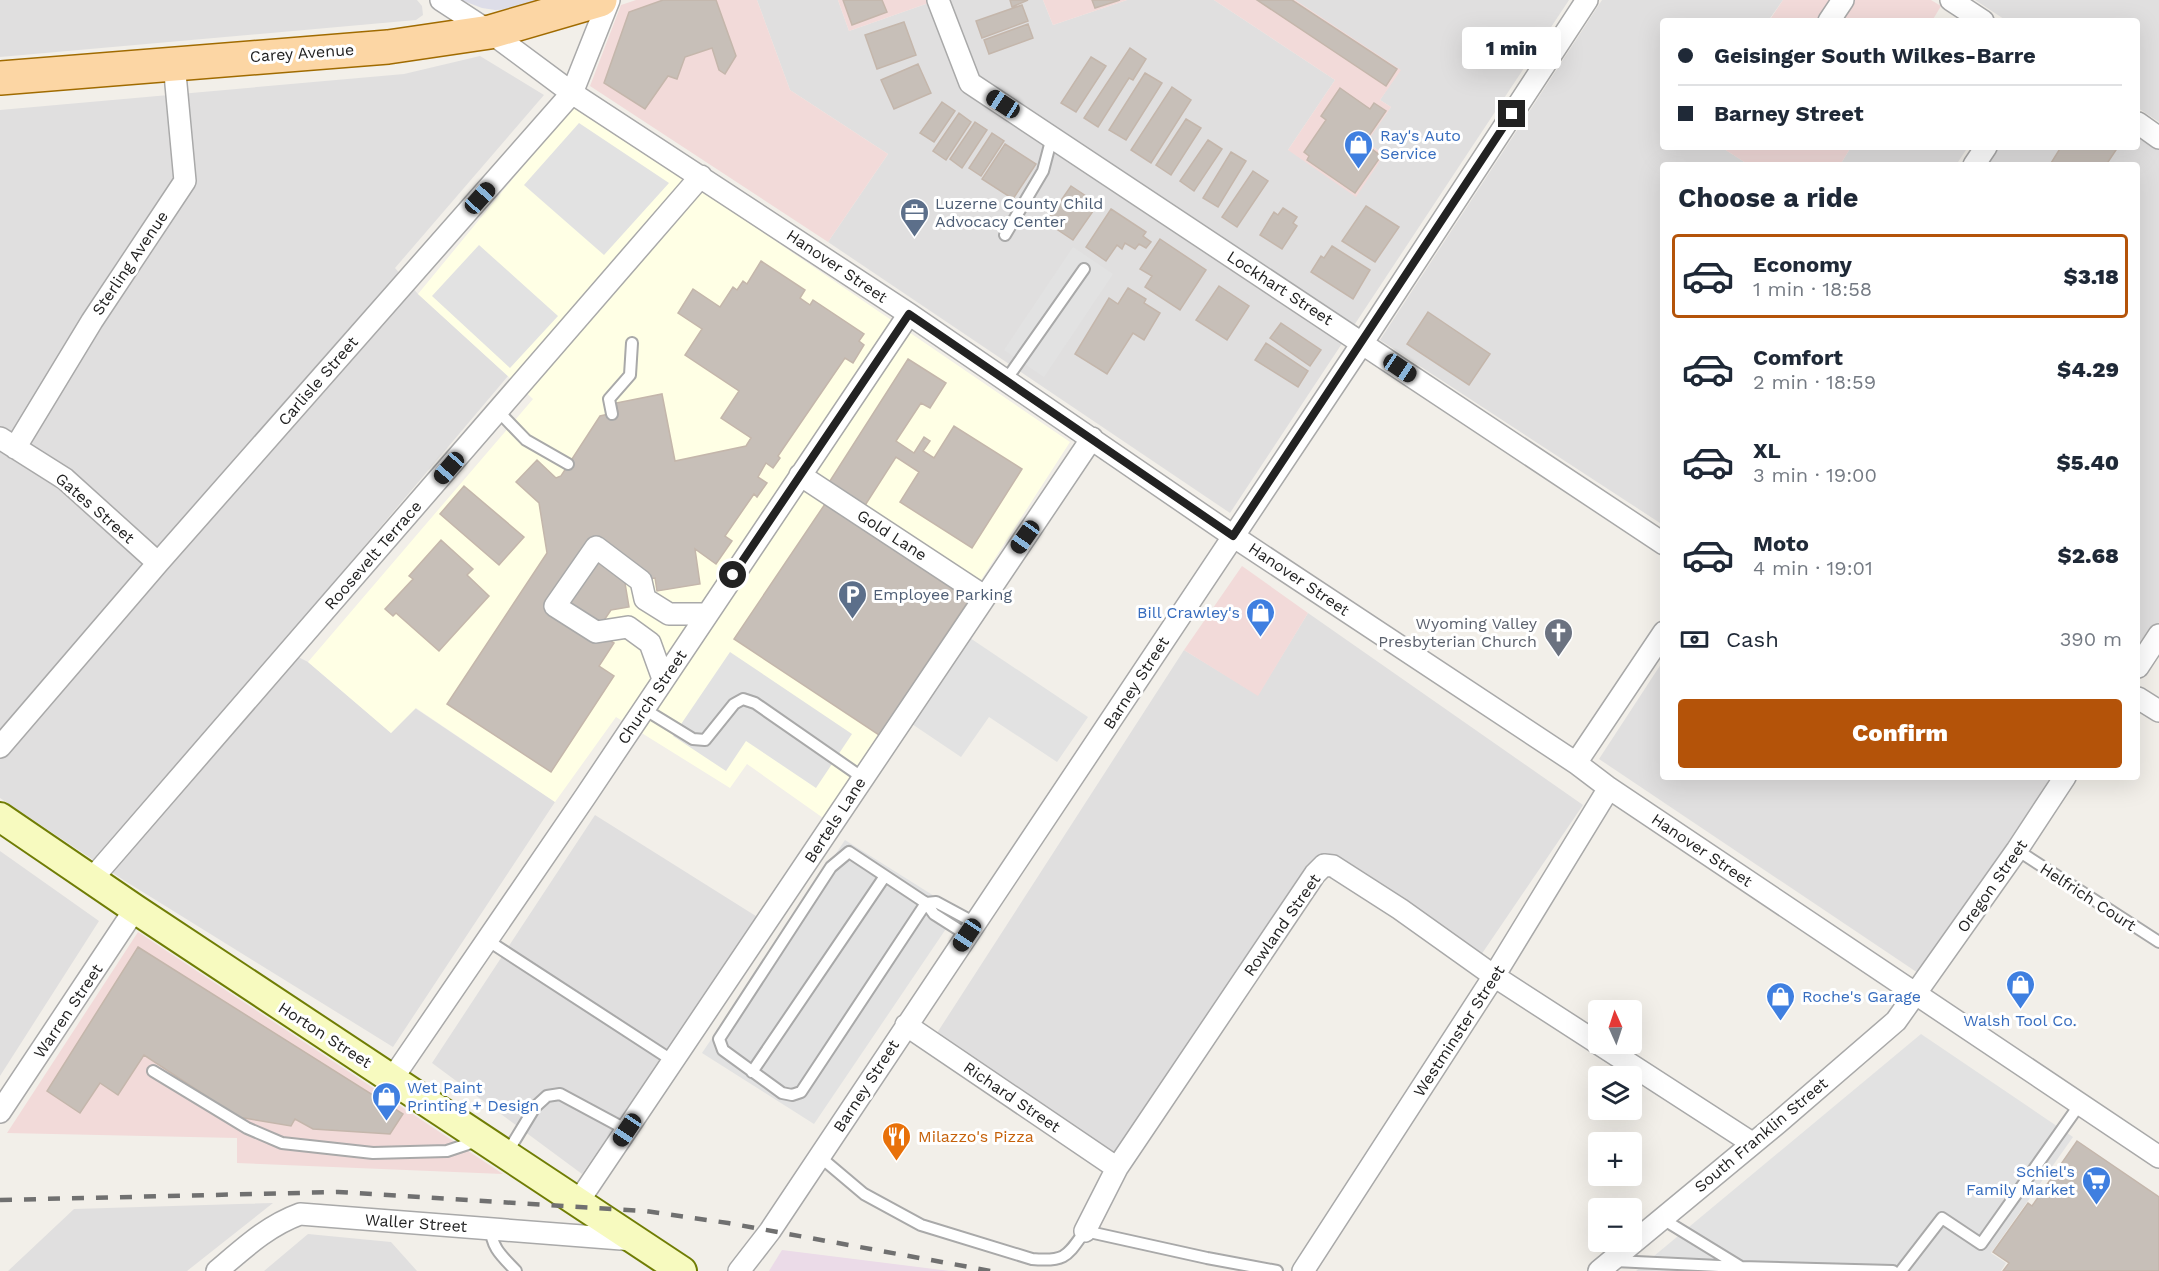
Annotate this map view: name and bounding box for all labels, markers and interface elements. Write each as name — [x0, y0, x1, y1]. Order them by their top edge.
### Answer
callout: 1 min — [1462, 27, 1562, 69]
text: 1 min — [1486, 36, 1537, 60]
street label: Carey Avenue — [249, 40, 355, 66]
text: Geisinger South Wilkes-Barre — [1714, 43, 2036, 68]
car — [983, 87, 1023, 121]
route end — [1498, 100, 1525, 127]
text: Barney Street — [1714, 101, 1864, 126]
place label: Ray's Auto Service — [1380, 126, 1461, 163]
shop icon: Ray's Auto Service — [1343, 128, 1375, 170]
car — [461, 179, 499, 217]
text: Choose a ride — [1678, 182, 1858, 214]
place label: Luzerne County Child Advocacy Center — [935, 194, 1103, 231]
office icon: Luzerne County Child Advocacy Center — [898, 196, 930, 238]
street label: Sterling Avenue — [88, 207, 172, 319]
street label: Hanover Street — [783, 225, 891, 307]
street label: Lockhart Street — [1224, 247, 1337, 329]
icon: car — [1681, 249, 1735, 303]
text: Economy — [1753, 252, 1852, 277]
text: $3.18 — [2063, 264, 2119, 289]
text: 1 min · 18:58 — [1753, 277, 1872, 301]
street label: Carlisle Street — [274, 332, 362, 429]
icon: car — [1681, 342, 1735, 396]
text: Comfort — [1753, 345, 1843, 370]
car — [1380, 350, 1420, 386]
text: $4.29 — [2057, 357, 2119, 382]
text: 2 min · 18:59 — [1753, 370, 1876, 394]
icon: car — [1681, 435, 1735, 489]
text: XL — [1753, 438, 1781, 463]
car — [430, 449, 468, 487]
text: $5.40 — [2057, 450, 2119, 475]
text: 3 min · 19:00 — [1753, 463, 1877, 487]
street label: Gates Street — [52, 469, 139, 548]
street label: Roosevelt Terrace — [321, 497, 425, 613]
street label: Gold Lane — [854, 505, 930, 565]
car — [1007, 517, 1043, 557]
icon: car — [1681, 528, 1735, 582]
text: Moto — [1753, 531, 1809, 556]
street label: Hanover Street — [1245, 538, 1353, 620]
text: $2.68 — [2058, 543, 2119, 568]
text: 4 min · 19:01 — [1753, 556, 1873, 580]
route start — [719, 561, 746, 588]
parking icon: Employee Parking — [836, 578, 868, 620]
place label: Employee Parking — [873, 585, 1012, 604]
shop icon: Bill Crawley's — [1245, 596, 1277, 638]
place label: Bill Crawley's — [1137, 603, 1240, 622]
place label: Wyoming Valley Presbyterian Church — [1378, 614, 1538, 651]
church icon: Wyoming Valley Presbyterian Church — [1542, 616, 1574, 658]
icon: cash — [1678, 623, 1711, 656]
text: Cash — [1726, 627, 1779, 652]
text: 390 m — [2060, 627, 2122, 651]
street label: Barney Street — [1099, 633, 1173, 733]
street label: Church Street — [614, 646, 691, 748]
button: Confirm — [1678, 699, 2122, 768]
street label: Bertels Lane — [800, 774, 870, 866]
street label: Hanover Street — [1648, 809, 1756, 891]
street label: Oregon Street — [1953, 836, 2031, 936]
street label: Helfrich Court — [2037, 859, 2140, 935]
street label: Rowland Street — [1240, 870, 1325, 980]
car — [949, 915, 985, 955]
street label: Warren Street — [30, 960, 107, 1062]
street label: Westminster Street — [1409, 962, 1509, 1100]
shop icon: Walsh Tool Co. — [2004, 968, 2036, 1010]
shop icon: Roche's Garage — [1765, 980, 1797, 1022]
place label: Roche's Garage — [1802, 987, 1921, 1006]
street label: Horton Street — [275, 998, 375, 1072]
north arrow — [1588, 1000, 1642, 1054]
map controls — [1588, 1000, 1642, 1252]
place label: Walsh Tool Co. — [1963, 1011, 2077, 1030]
street label: Barney Street — [829, 1036, 903, 1136]
street label: Richard Street — [960, 1058, 1064, 1137]
button: layers — [1588, 1066, 1642, 1120]
street label: South Franklin Street — [1691, 1074, 1832, 1196]
place label: Wet Paint Printing + Design — [407, 1078, 539, 1115]
shop icon: Wet Paint Printing + Design — [370, 1080, 402, 1122]
car — [609, 1110, 645, 1150]
restaurant icon: Milazzo's Pizza — [881, 1120, 913, 1162]
place label: Milazzo's Pizza — [918, 1127, 1034, 1146]
button: + — [1588, 1132, 1642, 1186]
place label: Schiel's Family Market — [1966, 1162, 2075, 1199]
supermarket icon: Schiel's Family Market — [2080, 1164, 2112, 1206]
button: − — [1588, 1198, 1642, 1252]
street label: Waller Street — [364, 1210, 468, 1236]

